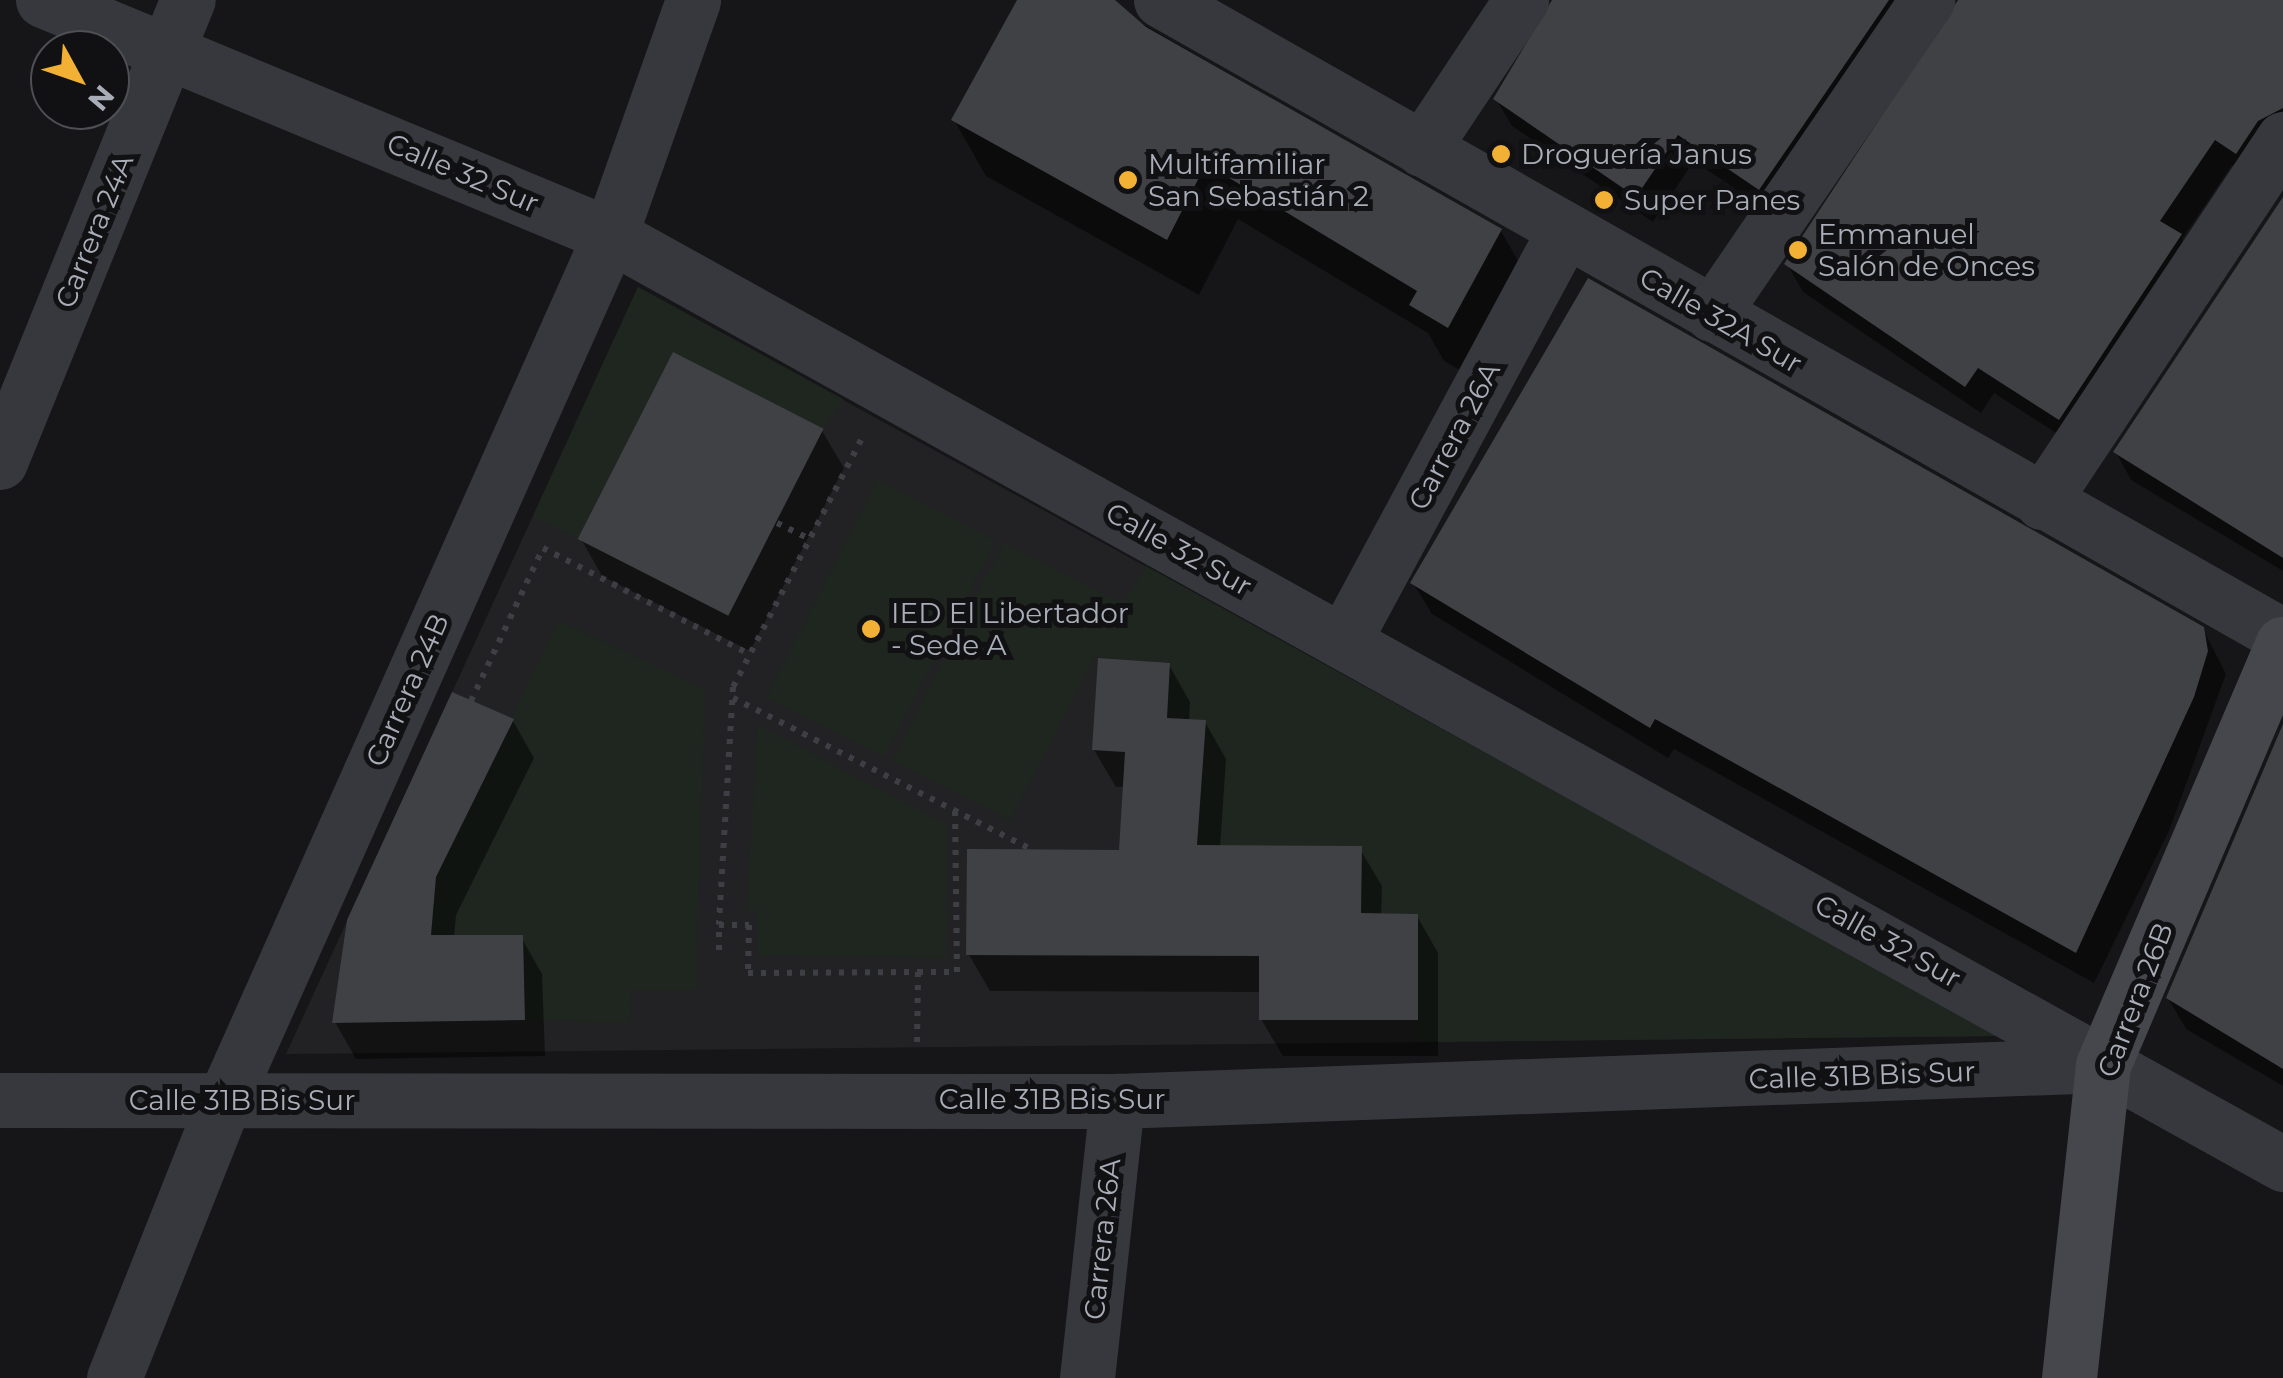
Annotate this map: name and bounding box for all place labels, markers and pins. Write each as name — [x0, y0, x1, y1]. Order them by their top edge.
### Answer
place label: Droguería Janus — [1521, 137, 1752, 171]
marker: Droguería Janus — [1490, 143, 1512, 165]
place label: Multifamiliar San Sebastián 2 — [1148, 147, 1369, 213]
marker: Multifamiliar San Sebastián 2 — [1117, 169, 1139, 191]
place label: Super Panes — [1624, 183, 1800, 217]
marker: Super Panes — [1593, 189, 1615, 211]
place label: Emmanuel Salón de Onces — [1818, 217, 2035, 283]
marker: Emmanuel Salón de Onces — [1787, 239, 1809, 261]
place label: IED El Libertador - Sede A — [891, 596, 1129, 662]
marker: IED El Libertador - Sede A — [860, 618, 882, 640]

